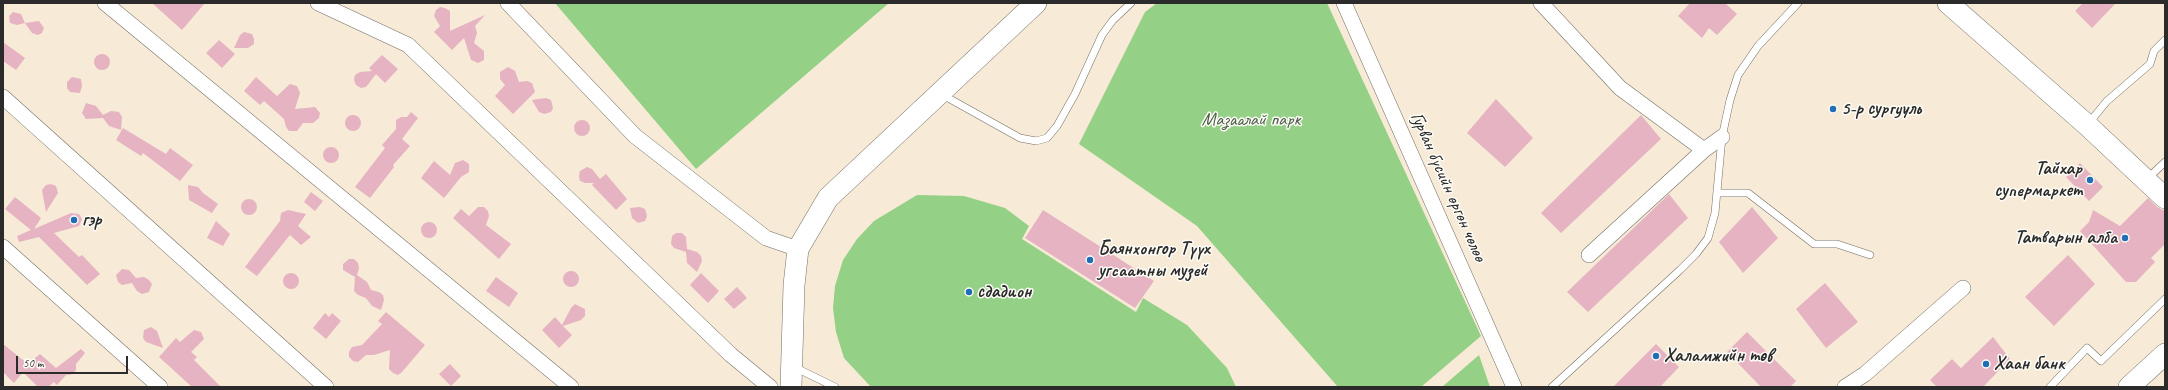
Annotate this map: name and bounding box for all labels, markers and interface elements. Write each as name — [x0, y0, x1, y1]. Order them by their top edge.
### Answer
place label: 5-р сургууль — [1841, 98, 1921, 120]
marker: 5-р сургууль — [1828, 104, 1838, 114]
park label: Мазаалай парк — [1202, 109, 1300, 131]
street label: Гурван бүсийн өргөн чөлөө — [1405, 109, 1491, 265]
place label: Тайхар супермаркет — [1994, 158, 2082, 202]
marker: Тайхар супермаркет — [2085, 175, 2095, 185]
place label: гэр — [82, 209, 101, 231]
marker: гэр — [69, 215, 79, 225]
place label: Татварын алба — [2014, 227, 2117, 249]
marker: Татварын алба — [2120, 233, 2130, 243]
place label: Баянхонгор Түүх угсаатны музей — [1098, 238, 1210, 282]
marker: Баянхонгор Түүх угсаатны музей — [1085, 255, 1095, 265]
place label: сдадион — [977, 281, 1032, 303]
marker: сдадион — [964, 287, 974, 297]
place label: Халамжийн төв — [1664, 345, 1773, 367]
scale bar — [18, 348, 130, 374]
marker: Халамжийн төв — [1651, 351, 1661, 361]
place label: Хаан банк — [1994, 353, 2065, 375]
text: 50 m — [23, 355, 43, 371]
marker: Хаан банк — [1981, 359, 1991, 369]

